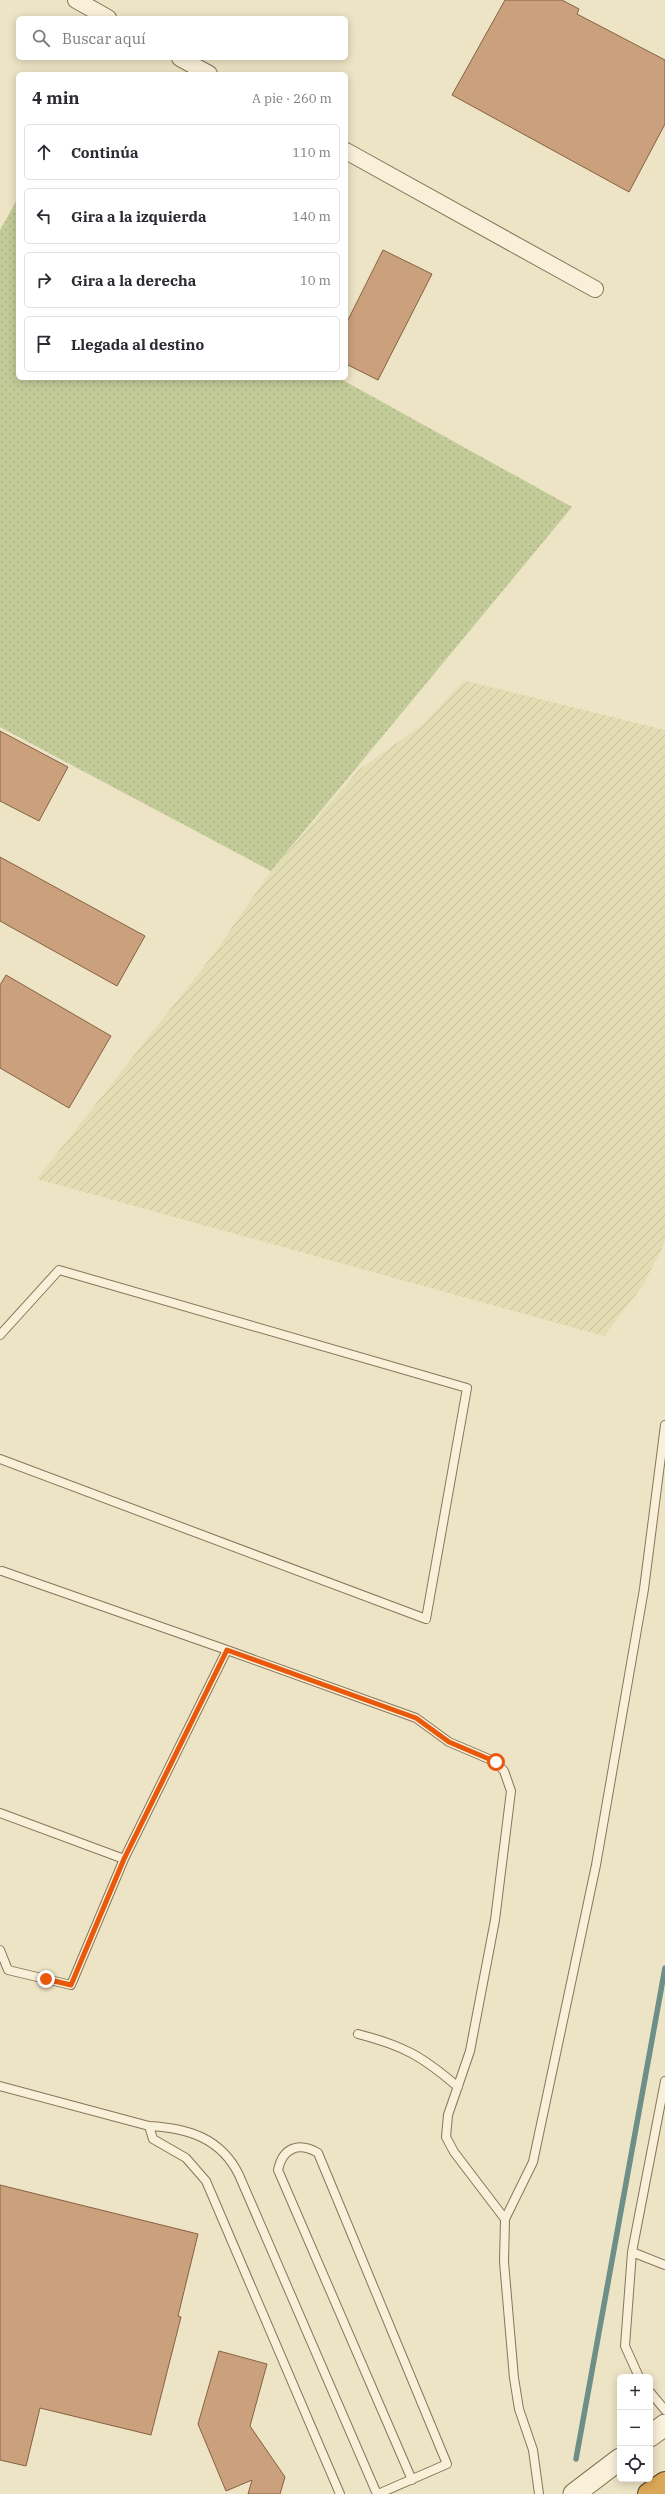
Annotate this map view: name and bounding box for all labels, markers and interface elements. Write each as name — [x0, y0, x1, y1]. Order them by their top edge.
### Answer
search box — [16, 16, 348, 60]
icon: search — [30, 27, 52, 49]
text: Buscar aquí — [62, 29, 146, 48]
text: 4 min — [32, 87, 80, 109]
text: A pie · 260 m — [252, 90, 332, 107]
icon: ahead — [33, 141, 55, 163]
text: Continúa — [71, 143, 138, 162]
text: 110 m — [292, 144, 331, 161]
icon: left — [33, 205, 55, 227]
text: Gira a la izquierda — [71, 207, 207, 226]
text: 140 m — [292, 208, 331, 225]
icon: right — [33, 269, 55, 291]
text: Gira a la derecha — [71, 271, 196, 290]
text: 10 m — [300, 272, 331, 289]
icon: arrive — [33, 333, 55, 355]
text: Llegada al destino — [71, 335, 204, 354]
route start — [487, 1753, 505, 1771]
route end — [37, 1970, 55, 1988]
map controls — [617, 2374, 653, 2482]
button: + — [617, 2374, 653, 2410]
button: − — [617, 2410, 653, 2446]
button: locate — [617, 2446, 653, 2482]

